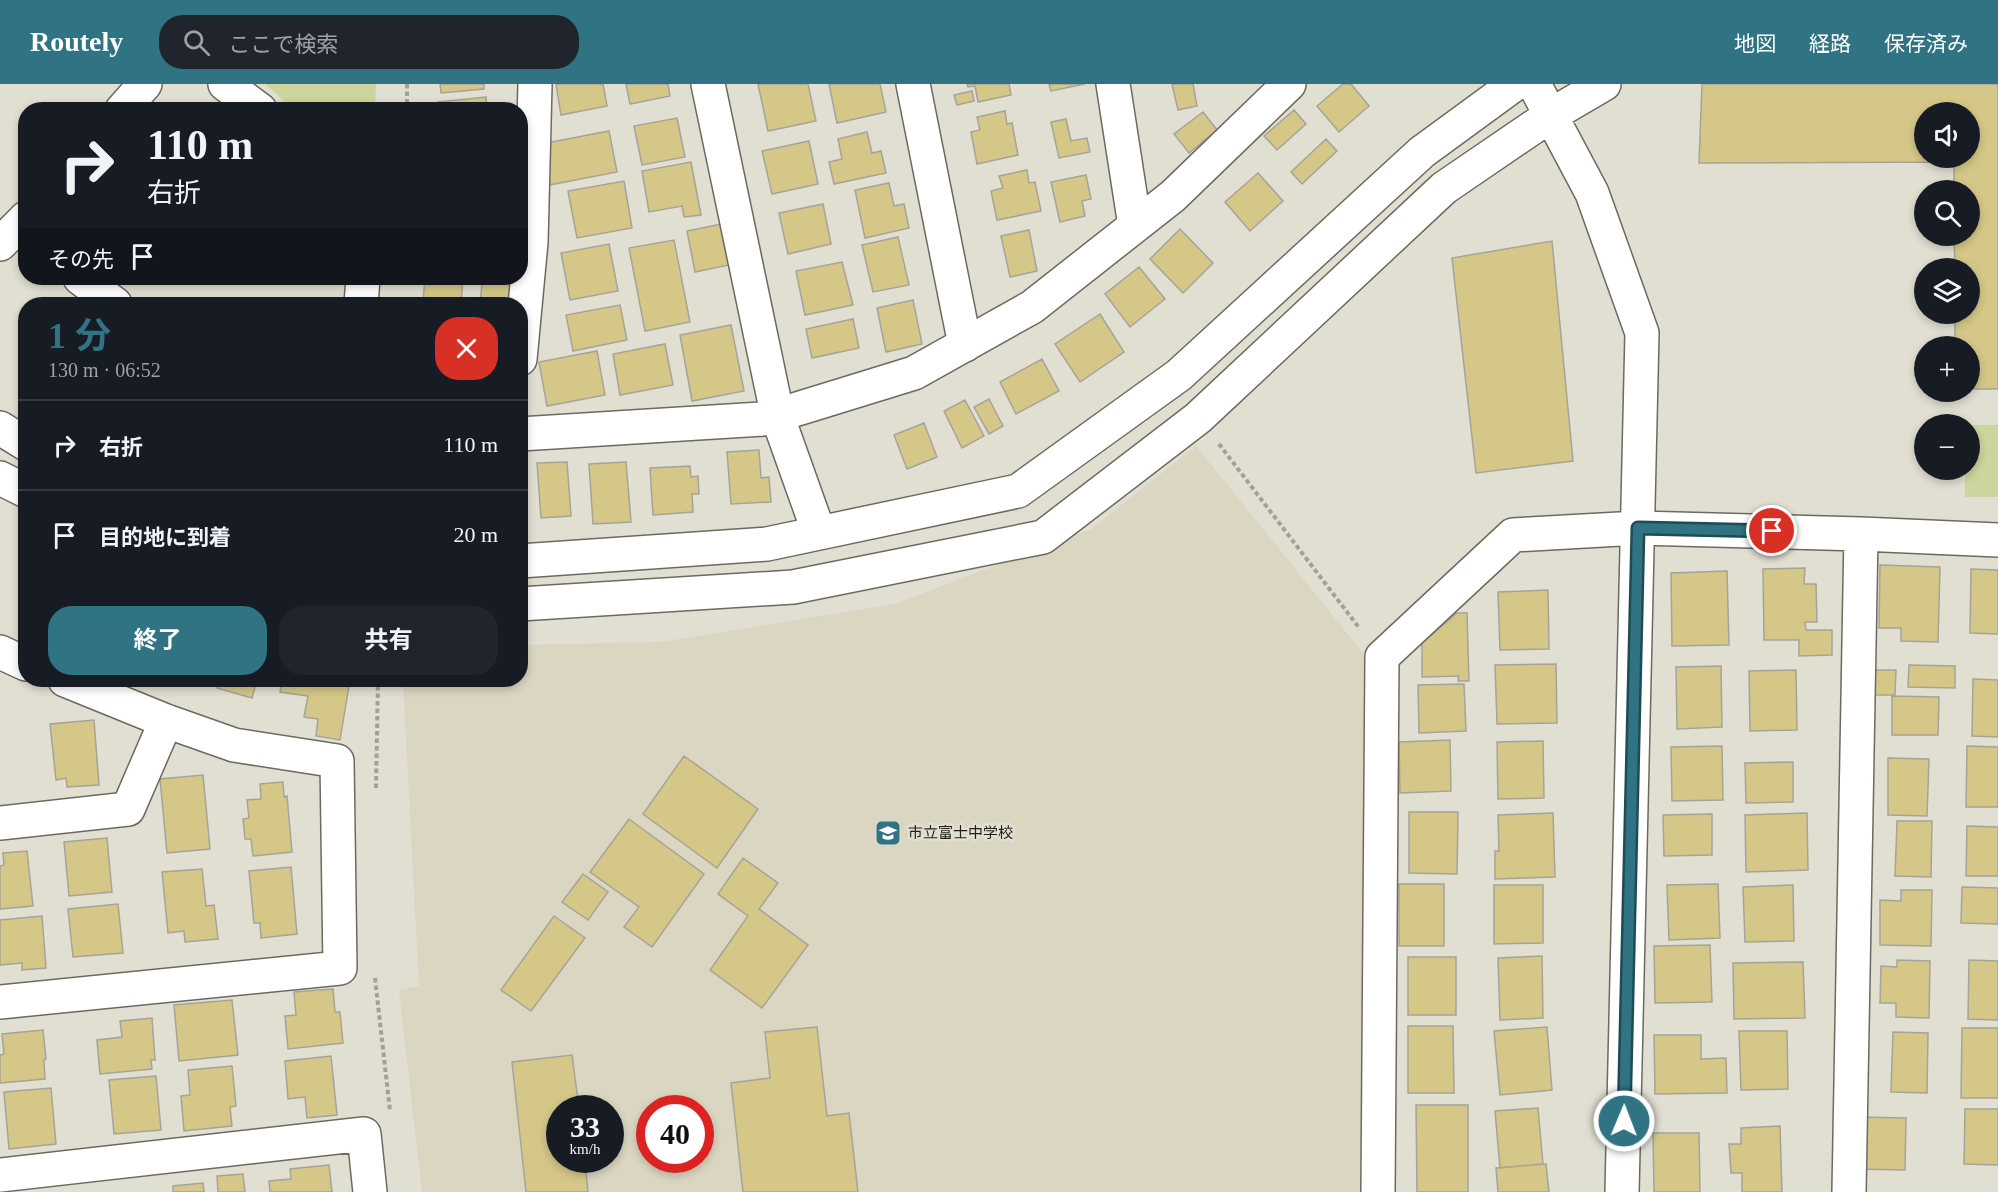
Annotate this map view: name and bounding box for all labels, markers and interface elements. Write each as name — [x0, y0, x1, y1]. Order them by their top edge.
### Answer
search box — [159, 15, 579, 69]
text: Routely — [30, 26, 123, 57]
icon: search — [180, 26, 213, 59]
text: ここで検索 — [228, 32, 338, 57]
text: 地図 — [1734, 32, 1776, 56]
text: 経路 — [1809, 32, 1851, 56]
text: 保存済み — [1884, 32, 1968, 56]
map controls — [1914, 102, 1980, 480]
button: sound — [1914, 102, 1980, 168]
text: 110 m — [147, 122, 253, 168]
icon: right — [48, 126, 126, 204]
text: 右折 — [147, 178, 201, 208]
button: search — [1914, 180, 1980, 246]
icon: arrive — [126, 240, 159, 273]
text: その先 — [48, 247, 114, 272]
button: layers — [1914, 258, 1980, 324]
text: 1 分 — [48, 316, 111, 356]
button: close — [435, 317, 498, 380]
button: + — [1914, 336, 1980, 402]
text: 130 m · 06:52 — [48, 359, 161, 381]
button: − — [1914, 414, 1980, 480]
icon: right — [48, 429, 81, 462]
text: 110 m — [443, 432, 498, 457]
text: 右折 — [99, 435, 143, 460]
pin — [1746, 505, 1797, 556]
icon: arrive — [1755, 514, 1788, 547]
icon: arrive — [48, 519, 81, 552]
text: 20 m — [453, 522, 498, 547]
text: 目的地に到着 — [99, 525, 231, 550]
button: 終了 — [48, 606, 267, 675]
button: 共有 — [279, 606, 498, 675]
school or university icon: 市立富士中学校 — [873, 818, 903, 848]
place label: 市立富士中学校 — [908, 825, 1013, 841]
position arrow — [1592, 1089, 1656, 1153]
speed limit sign: 40 — [636, 1095, 714, 1173]
text: 33 — [570, 1110, 600, 1143]
text: km/h — [570, 1141, 600, 1157]

